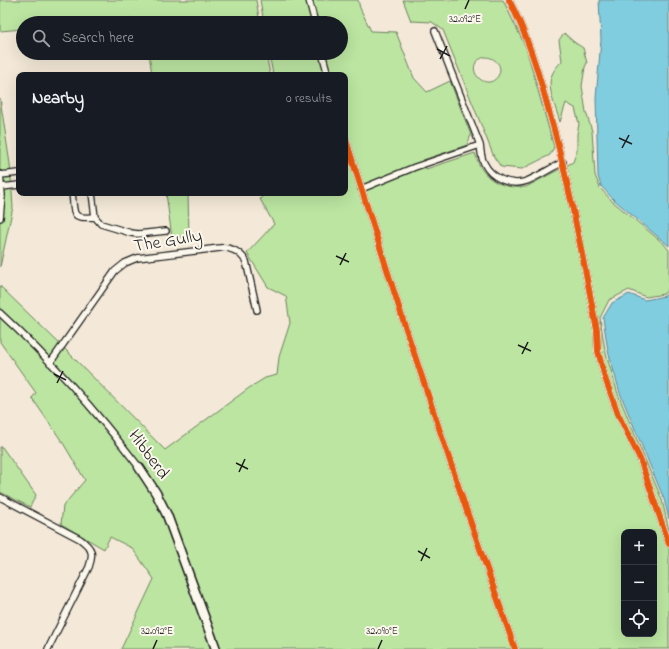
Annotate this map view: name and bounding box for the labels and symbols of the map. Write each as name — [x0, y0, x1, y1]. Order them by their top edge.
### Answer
text: 32.092°E — [449, 12, 481, 27]
street label: The Gully — [132, 224, 204, 260]
street label: Hibberd — [121, 425, 175, 485]
text: 32.092°E — [141, 624, 173, 639]
text: 32.090°E — [366, 624, 398, 639]

